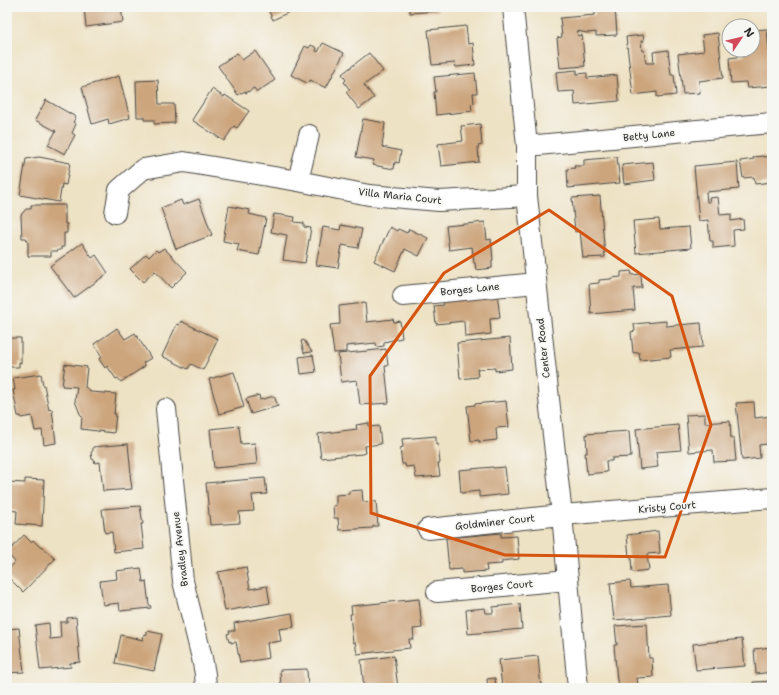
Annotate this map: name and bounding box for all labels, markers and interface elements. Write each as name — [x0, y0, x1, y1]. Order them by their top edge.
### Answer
north arrow — [721, 18, 761, 58]
text: N — [740, 25, 758, 41]
street label: Betty Lane — [622, 126, 676, 144]
street label: Villa Maria Court — [358, 185, 442, 207]
street label: Borges Lane — [440, 279, 501, 299]
street label: Center Road — [533, 317, 553, 379]
street label: Kristy Court — [638, 498, 696, 516]
street label: Bradley Avenue — [169, 511, 191, 587]
street label: Goldminer Court — [454, 511, 536, 533]
street label: Borges Court — [470, 577, 534, 595]

